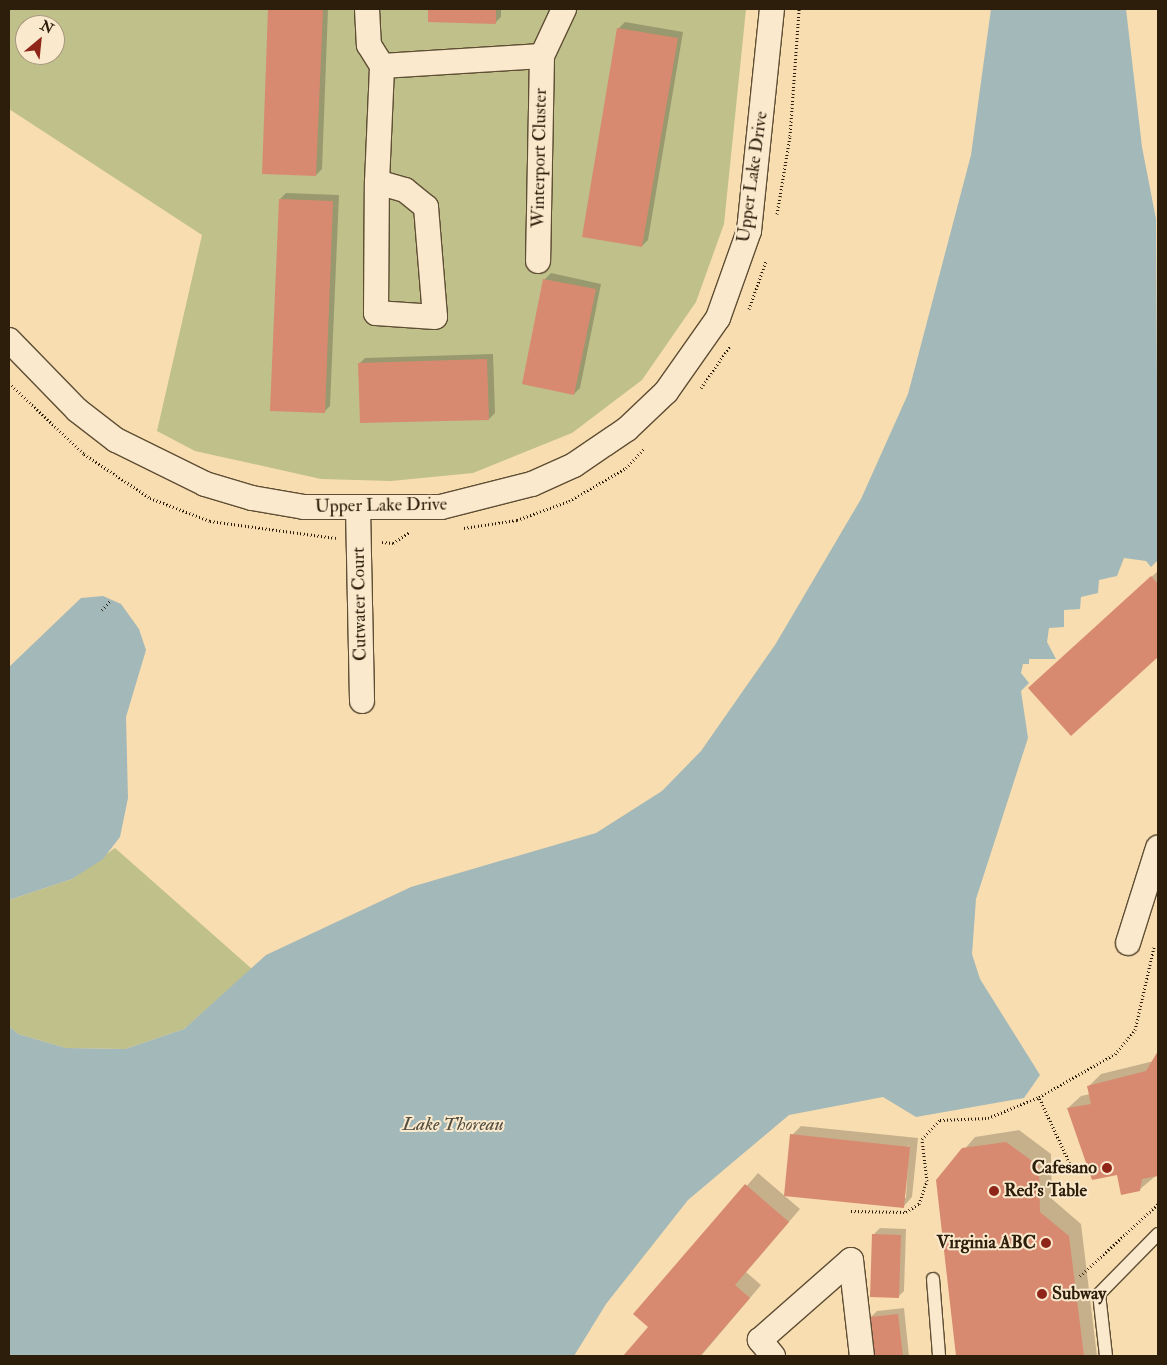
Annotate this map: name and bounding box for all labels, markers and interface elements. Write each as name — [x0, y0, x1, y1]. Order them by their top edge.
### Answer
north arrow — [15, 15, 65, 65]
text: N — [37, 17, 56, 38]
street label: Winterport Cluster — [528, 88, 552, 228]
street label: Upper Lake Drive — [733, 110, 773, 244]
street label: Upper Lake Drive — [315, 494, 447, 518]
street label: Cutwater Court — [348, 547, 372, 661]
water label: Lake Thoreau — [402, 1114, 504, 1136]
place label: Cafesano — [1032, 1157, 1097, 1179]
marker: Cafesano — [1101, 1162, 1113, 1174]
place label: Red's Table — [1004, 1180, 1087, 1202]
marker: Red's Table — [988, 1185, 1000, 1197]
place label: Virginia ABC — [937, 1232, 1036, 1254]
marker: Virginia ABC — [1040, 1237, 1052, 1249]
place label: Subway — [1052, 1283, 1106, 1305]
marker: Subway — [1036, 1288, 1048, 1300]

